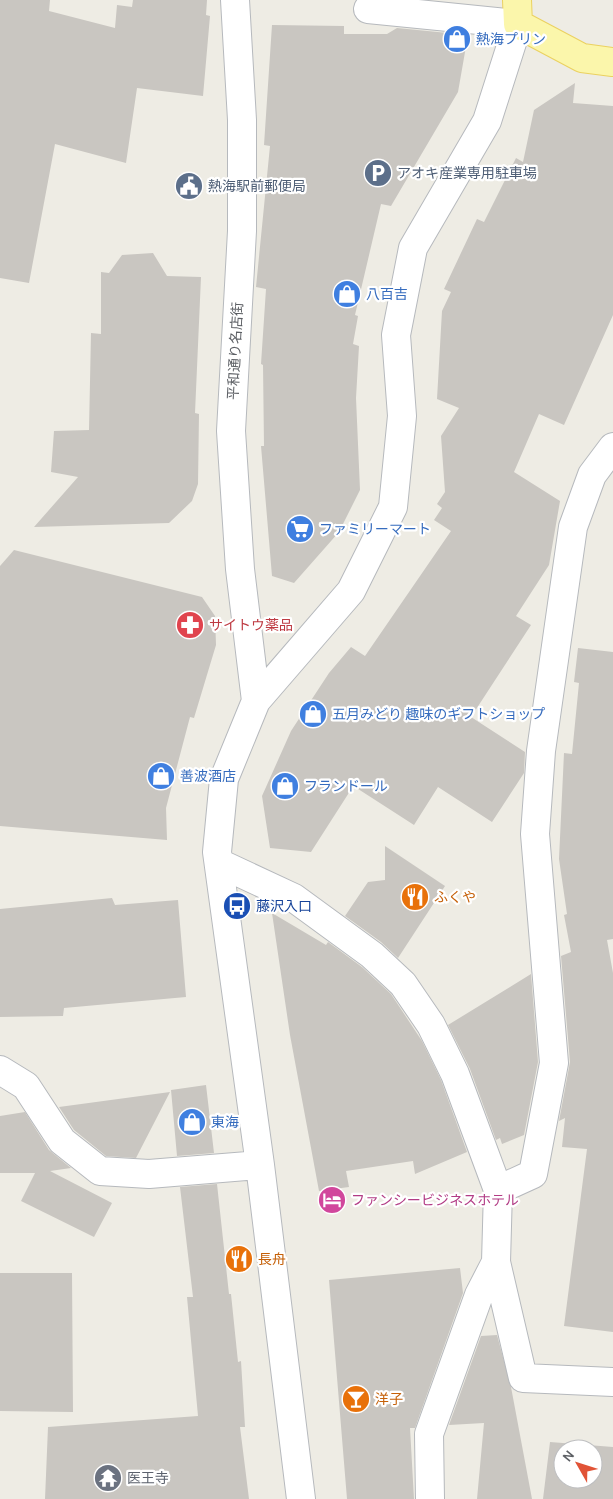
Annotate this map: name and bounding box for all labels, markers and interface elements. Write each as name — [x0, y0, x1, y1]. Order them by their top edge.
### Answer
shop icon: 熱海プリン — [442, 24, 472, 54]
place label: 熱海プリン — [476, 31, 546, 48]
parking icon: アオキ産業専用駐車場 — [363, 158, 393, 188]
place label: アオキ産業専用駐車場 — [397, 165, 537, 182]
public building icon: 熱海駅前郵便局 — [174, 171, 204, 201]
place label: 熱海駅前郵便局 — [208, 178, 306, 195]
shop icon: 八百吉 — [332, 279, 362, 309]
place label: 八百吉 — [366, 286, 408, 303]
street label: 平和通り名店街 — [224, 302, 247, 400]
supermarket icon: ファミリーマート — [285, 514, 315, 544]
place label: ファミリーマート — [319, 521, 431, 538]
pharmacy icon: サイトウ薬品 — [175, 610, 205, 640]
place label: サイトウ薬品 — [209, 617, 293, 634]
shop icon: 五月みどり 趣味のギフトショップ — [298, 699, 328, 729]
place label: 五月みどり 趣味のギフトショップ — [332, 706, 545, 723]
shop icon: 善波酒店 — [146, 761, 176, 791]
place label: 善波酒店 — [180, 768, 236, 785]
shop icon: フランドール — [270, 771, 300, 801]
place label: フランドール — [304, 778, 388, 795]
restaurant icon: ふくや — [400, 882, 430, 912]
place label: ふくや — [434, 889, 476, 906]
bus stop icon: 藤沢入口 — [222, 891, 252, 921]
place label: 藤沢入口 — [256, 898, 312, 915]
shop icon: 東海 — [177, 1107, 207, 1137]
place label: 東海 — [211, 1114, 239, 1131]
hotel icon: ファンシービジネスホテル — [317, 1185, 347, 1215]
place label: ファンシービジネスホテル — [351, 1192, 519, 1209]
restaurant icon: 長舟 — [224, 1244, 254, 1274]
place label: 長舟 — [258, 1251, 286, 1268]
bar icon: 洋子 — [341, 1384, 371, 1414]
place label: 洋子 — [375, 1391, 403, 1408]
north arrow — [553, 1439, 603, 1489]
text: N — [559, 1447, 578, 1465]
temple icon: 医王寺 — [93, 1463, 123, 1493]
place label: 医王寺 — [127, 1470, 169, 1487]

